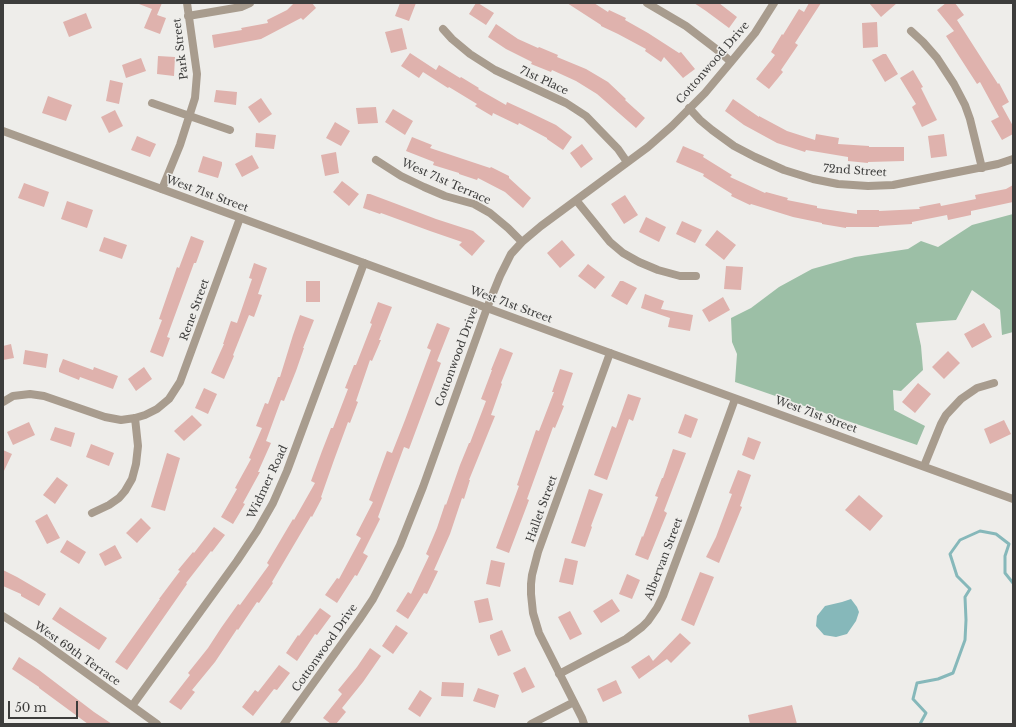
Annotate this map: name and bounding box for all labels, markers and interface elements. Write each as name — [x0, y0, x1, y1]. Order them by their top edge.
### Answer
street label: Park Street — [171, 18, 191, 80]
street label: Cottonwood Drive — [674, 19, 752, 107]
street label: 71st Place — [518, 64, 570, 98]
street label: West 71st Terrace — [399, 156, 493, 208]
street label: 72nd Street — [823, 162, 887, 180]
street label: West 71st Street — [164, 173, 250, 215]
street label: Rene Street — [178, 277, 212, 343]
street label: West 71st Street — [468, 284, 554, 326]
street label: Cottonwood Drive — [433, 306, 481, 408]
street label: West 71st Street — [773, 394, 859, 436]
street label: Widmer Road — [245, 443, 291, 521]
street label: Hallet Street — [524, 474, 560, 544]
street label: Albervan Street — [642, 516, 686, 602]
street label: Cottonwood Drive — [290, 601, 360, 695]
street label: West 69th Terrace — [31, 619, 123, 689]
scale bar — [10, 693, 80, 719]
text: 50 m — [15, 700, 47, 715]

